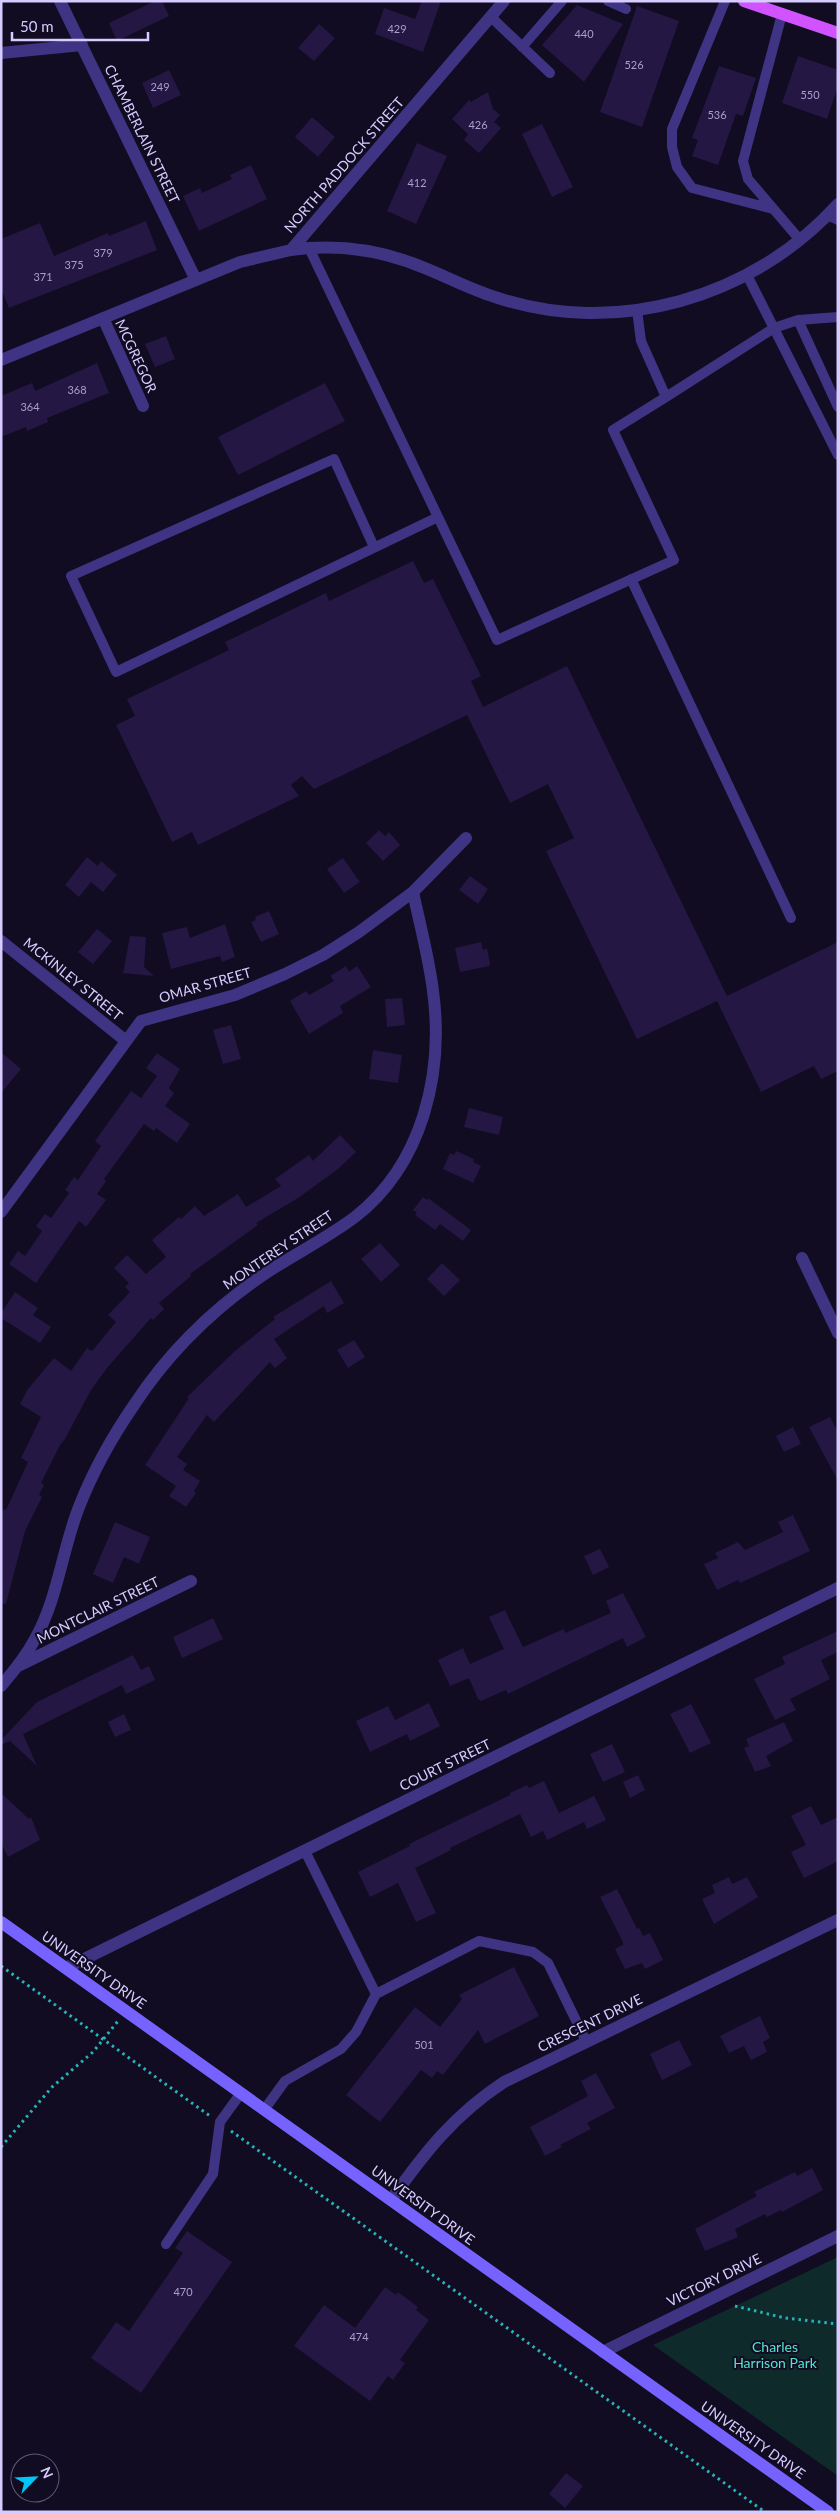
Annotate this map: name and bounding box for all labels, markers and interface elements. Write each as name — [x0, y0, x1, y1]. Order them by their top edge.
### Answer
scale bar — [12, 10, 149, 42]
text: 50 m — [20, 17, 54, 35]
house number: 429 — [387, 22, 407, 35]
house number: 440 — [574, 27, 594, 40]
house number: 526 — [624, 58, 644, 71]
street label: CHAMBERLAIN STREET — [101, 62, 184, 207]
house number: 249 — [150, 80, 170, 93]
house number: 550 — [800, 88, 820, 101]
street label: NORTH PADDOCK STREET — [280, 93, 408, 236]
house number: 536 — [707, 108, 727, 121]
house number: 426 — [468, 118, 488, 131]
house number: 412 — [407, 176, 427, 189]
house number: 379 — [93, 246, 113, 259]
house number: 375 — [64, 258, 84, 271]
house number: 371 — [33, 270, 53, 283]
street label: MCGREGOR — [112, 316, 161, 395]
house number: 368 — [67, 383, 87, 396]
house number: 364 — [20, 400, 40, 413]
street label: MCKINLEY STREET — [20, 934, 127, 1024]
street label: OMAR STREET — [157, 963, 254, 1006]
street label: MONTEREY STREET — [220, 1206, 337, 1293]
street label: MONTCLAIR STREET — [34, 1572, 162, 1647]
street label: COURT STREET — [396, 1735, 494, 1794]
street label: UNIVERSITY DRIVE — [39, 1927, 150, 2012]
street label: CRESCENT DRIVE — [535, 1990, 645, 2055]
house number: 501 — [414, 2038, 434, 2051]
street label: UNIVERSITY DRIVE — [368, 2161, 478, 2248]
street label: VICTORY DRIVE — [664, 2249, 764, 2310]
house number: 470 — [173, 2285, 193, 2298]
house number: 474 — [349, 2330, 369, 2343]
park label: Charles Harrison Park — [733, 2338, 818, 2371]
street label: UNIVERSITY DRIVE — [698, 2397, 809, 2482]
north arrow — [10, 2453, 60, 2503]
text: N — [37, 2464, 57, 2481]

